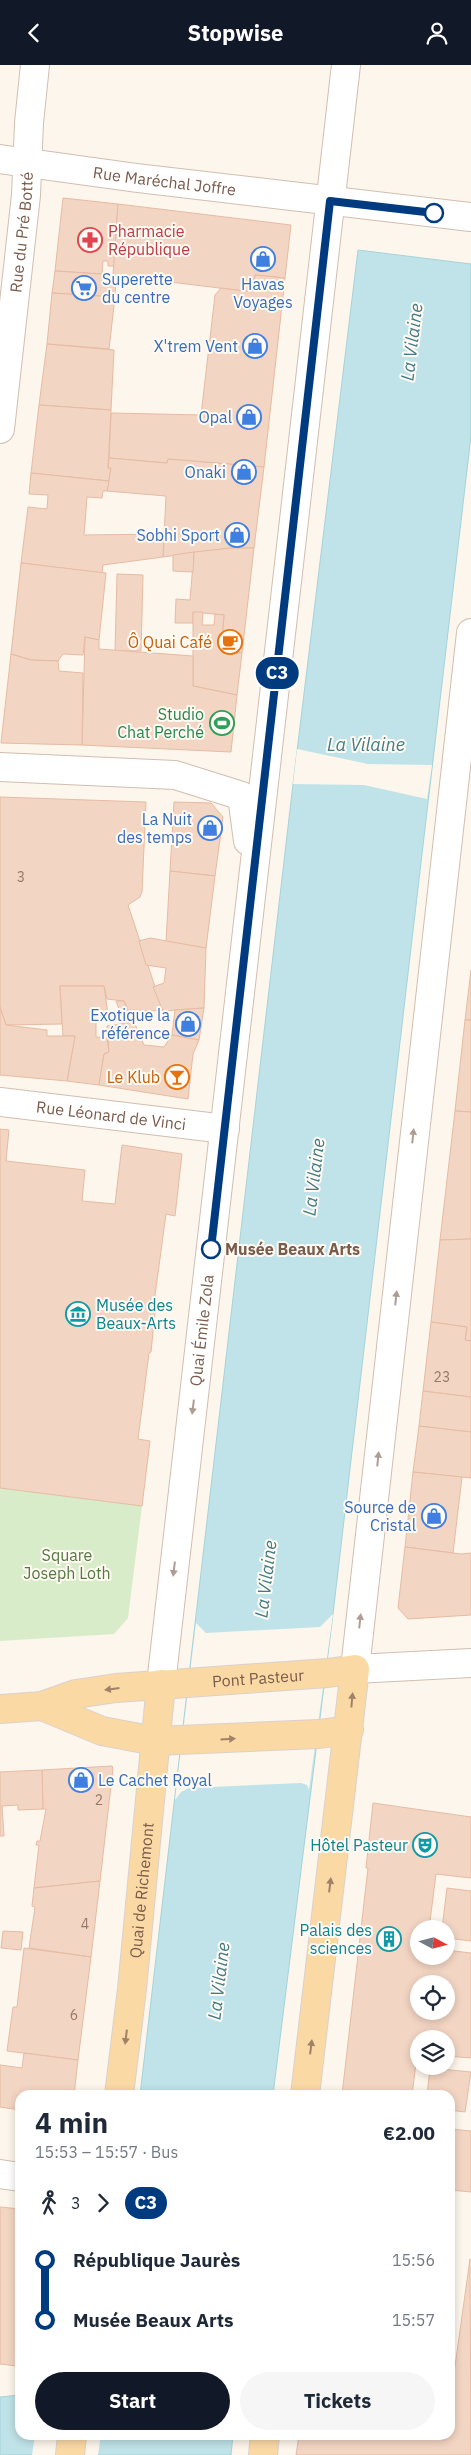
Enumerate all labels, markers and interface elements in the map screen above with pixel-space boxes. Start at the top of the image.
text: Stopwise [188,18,283,47]
icon: back [20,19,48,47]
icon: person [423,19,451,47]
street label: Rue Maréchal Joffre [92,162,237,200]
street label: Rue du Pré Botté [5,171,37,294]
unlabelled marker [424,203,444,223]
place label: Pharmacie République [108,221,190,259]
pharmacy icon: Pharmacie République [77,227,103,253]
shop icon: Havas Voyages [250,246,276,272]
place label: Superette du centre [102,269,173,307]
place label: Havas Voyages [233,274,293,312]
supermarket icon: Superette du centre [71,275,97,301]
water label: La Vilaine [395,302,428,382]
shop icon: X'trem Vent [242,333,268,359]
place label: X'trem Vent [154,336,238,356]
shop icon: Opal [236,404,262,430]
place label: Opal [198,407,232,427]
shop icon: Onaki [231,459,257,485]
place label: Onaki [185,462,226,482]
shop icon: Sobhi Sport [224,522,250,548]
place label: Sobhi Sport [137,525,220,545]
cafe icon: Ô Quai Café [217,629,243,655]
place label: Ô Quai Café [128,632,212,652]
line badge: C3 [254,657,300,689]
text: C3 [266,661,288,684]
place label: Studio Chat Perché [117,704,204,742]
sports icon: Studio Chat Perché [209,710,235,736]
water label: La Vilaine [327,733,405,756]
place label: La Nuit des temps [117,809,192,847]
shop icon: La Nuit des temps [197,815,223,841]
house number: 3 [17,868,25,886]
place label: Exotique la référence [90,1005,170,1043]
shop icon: Exotique la référence [175,1011,201,1037]
bar icon: Le Klub [164,1064,190,1090]
place label: Le Klub [107,1067,160,1087]
street label: Rue Léonard de Vinci [35,1096,187,1134]
one-way arrow [410,1128,418,1144]
water label: La Vilaine [297,1137,330,1217]
marker: Musée Beaux Arts [201,1239,221,1259]
place label: Musée Beaux Arts [225,1239,360,1259]
street label: Quai Émile Zola [185,1273,218,1387]
one-way arrow [392,1289,400,1305]
place label: Musée des Beaux-Arts [96,1295,176,1333]
museum icon: Musée des Beaux-Arts [65,1301,91,1327]
house number: 23 [434,1368,450,1386]
one-way arrow [189,1400,197,1416]
one-way arrow [374,1451,382,1467]
place label: Source de Cristal [344,1497,416,1535]
shop icon: Source de Cristal [421,1503,447,1529]
water label: La Vilaine [249,1539,282,1619]
park label: Square Joseph Loth [23,1545,111,1583]
one-way arrow [170,1561,178,1577]
one-way arrow [356,1612,364,1628]
street label: Pont Pasteur [211,1665,305,1691]
one-way arrow [104,1685,120,1693]
one-way arrow [348,1691,356,1707]
one-way arrow [220,1734,236,1742]
shop icon: Le Cachet Royal [68,1767,94,1793]
place label: Le Cachet Royal [98,1770,212,1790]
house number: 2 [95,1791,103,1809]
street label: Quai de Richemont [125,1821,158,1959]
theatre icon: Hôtel Pasteur [412,1832,438,1858]
place label: Hôtel Pasteur [310,1835,408,1855]
one-way arrow [326,1877,334,1893]
house number: 4 [81,1915,89,1933]
place label: Palais des sciences [300,1920,372,1958]
north arrow [410,1920,455,1965]
map controls [410,1920,455,2075]
building icon: Palais des sciences [376,1926,402,1952]
water label: La Vilaine [202,1941,235,2021]
button: locate [410,1975,455,2020]
house number: 6 [70,2006,78,2024]
one-way arrow [122,2029,130,2045]
button: layers [410,2030,455,2075]
one-way arrow [307,2038,315,2054]
text: 4 min [35,2104,108,2141]
text: €2.00 [383,2121,435,2145]
text: 15:53 – 15:57 · Bus [35,2142,178,2162]
icon: walk [35,2189,63,2217]
icon: forward [89,2189,117,2217]
text: C3 [135,2191,157,2214]
text: 3 [71,2193,81,2213]
text: République Jaurès [73,2248,240,2272]
text: 15:56 [392,2250,435,2270]
text: Musée Beaux Arts [73,2308,234,2332]
text: 15:57 [392,2310,435,2330]
button: Start [35,2372,230,2430]
button: Tickets [240,2372,435,2430]

